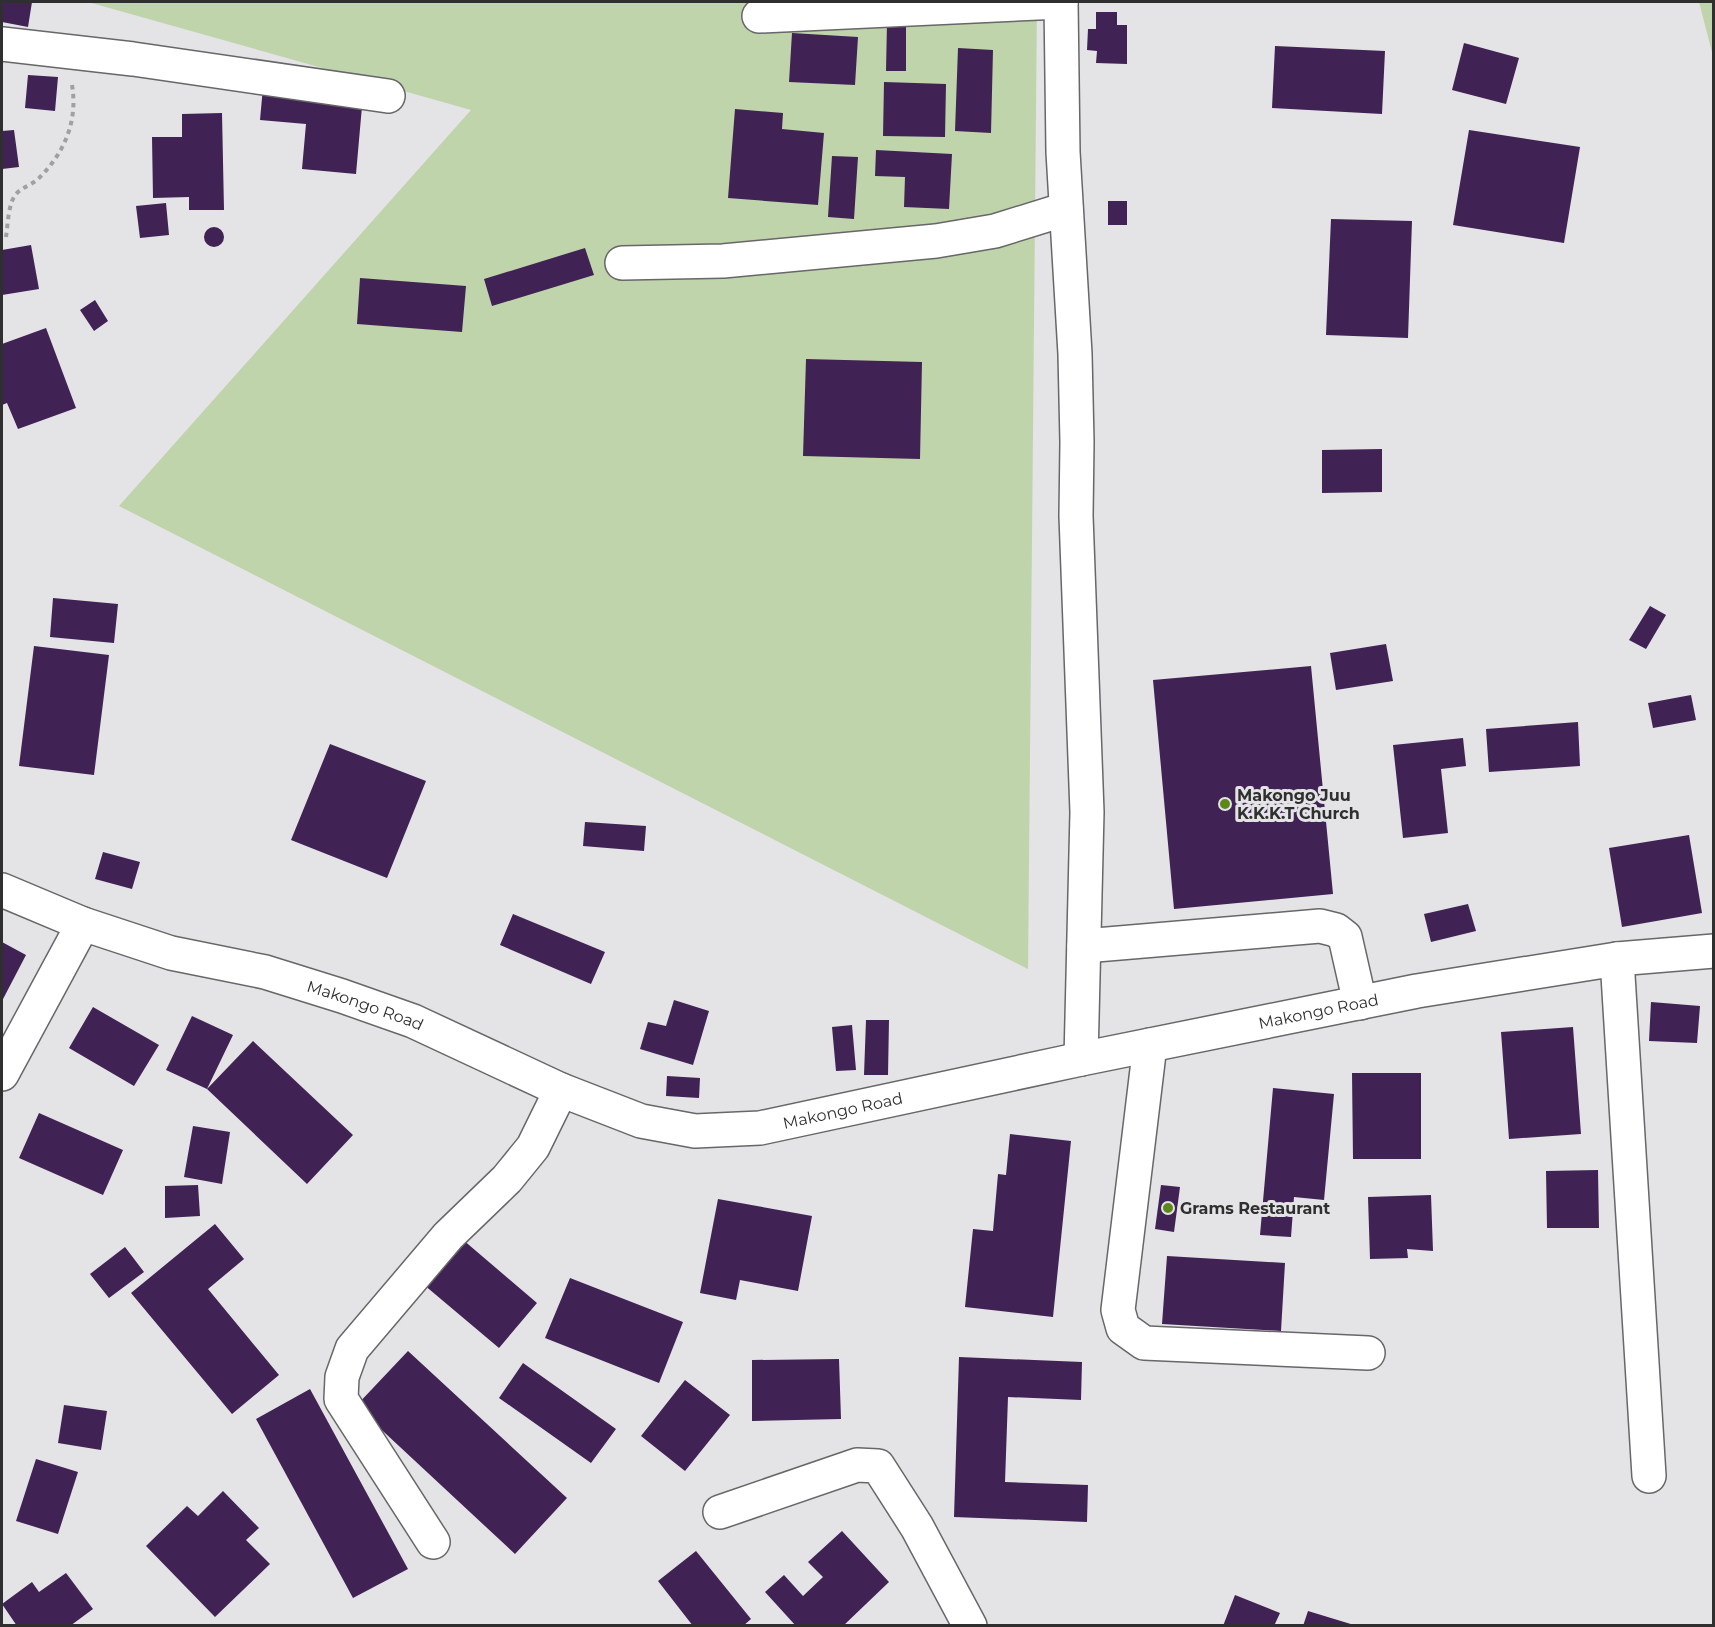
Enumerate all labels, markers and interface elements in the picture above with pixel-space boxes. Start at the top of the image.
place label: Makongo Juu K.K.K.T Church [1237,786,1360,823]
marker: Makongo Juu K.K.K.T Church [1218,797,1232,811]
street label: Makongo Road [305,977,426,1035]
street label: Makongo Road [1257,990,1380,1033]
street label: Makongo Road [781,1089,904,1133]
place label: Grams Restaurant [1180,1199,1330,1218]
marker: Grams Restaurant [1161,1201,1175,1215]

